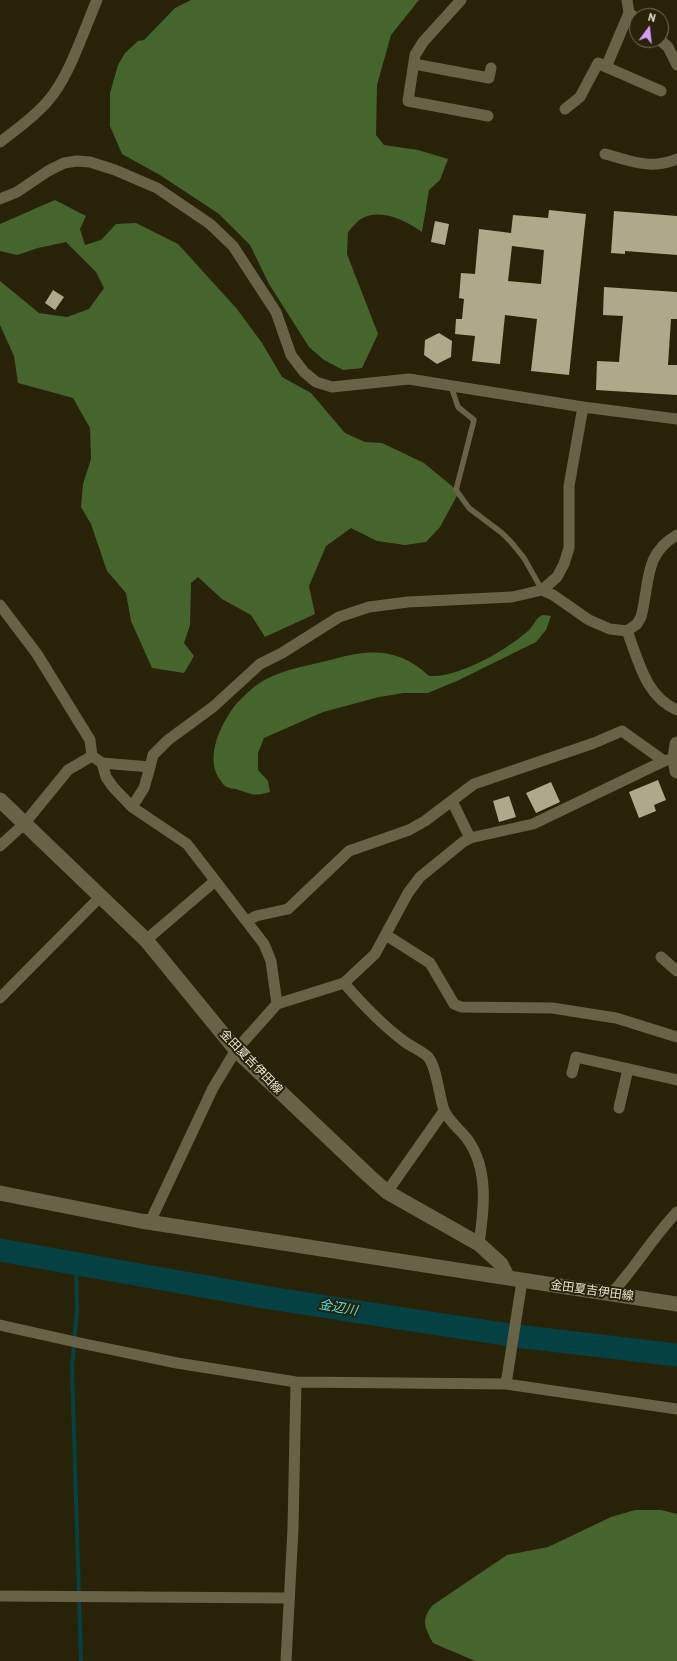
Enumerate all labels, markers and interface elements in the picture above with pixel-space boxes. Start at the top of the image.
north arrow [629,8,669,48]
text: N [647,10,657,25]
street label: 金田夏吉伊田線 [217,1027,285,1097]
street label: 金田夏吉伊田線 [549,1278,635,1304]
water label: 金辺川 [317,1297,359,1319]

